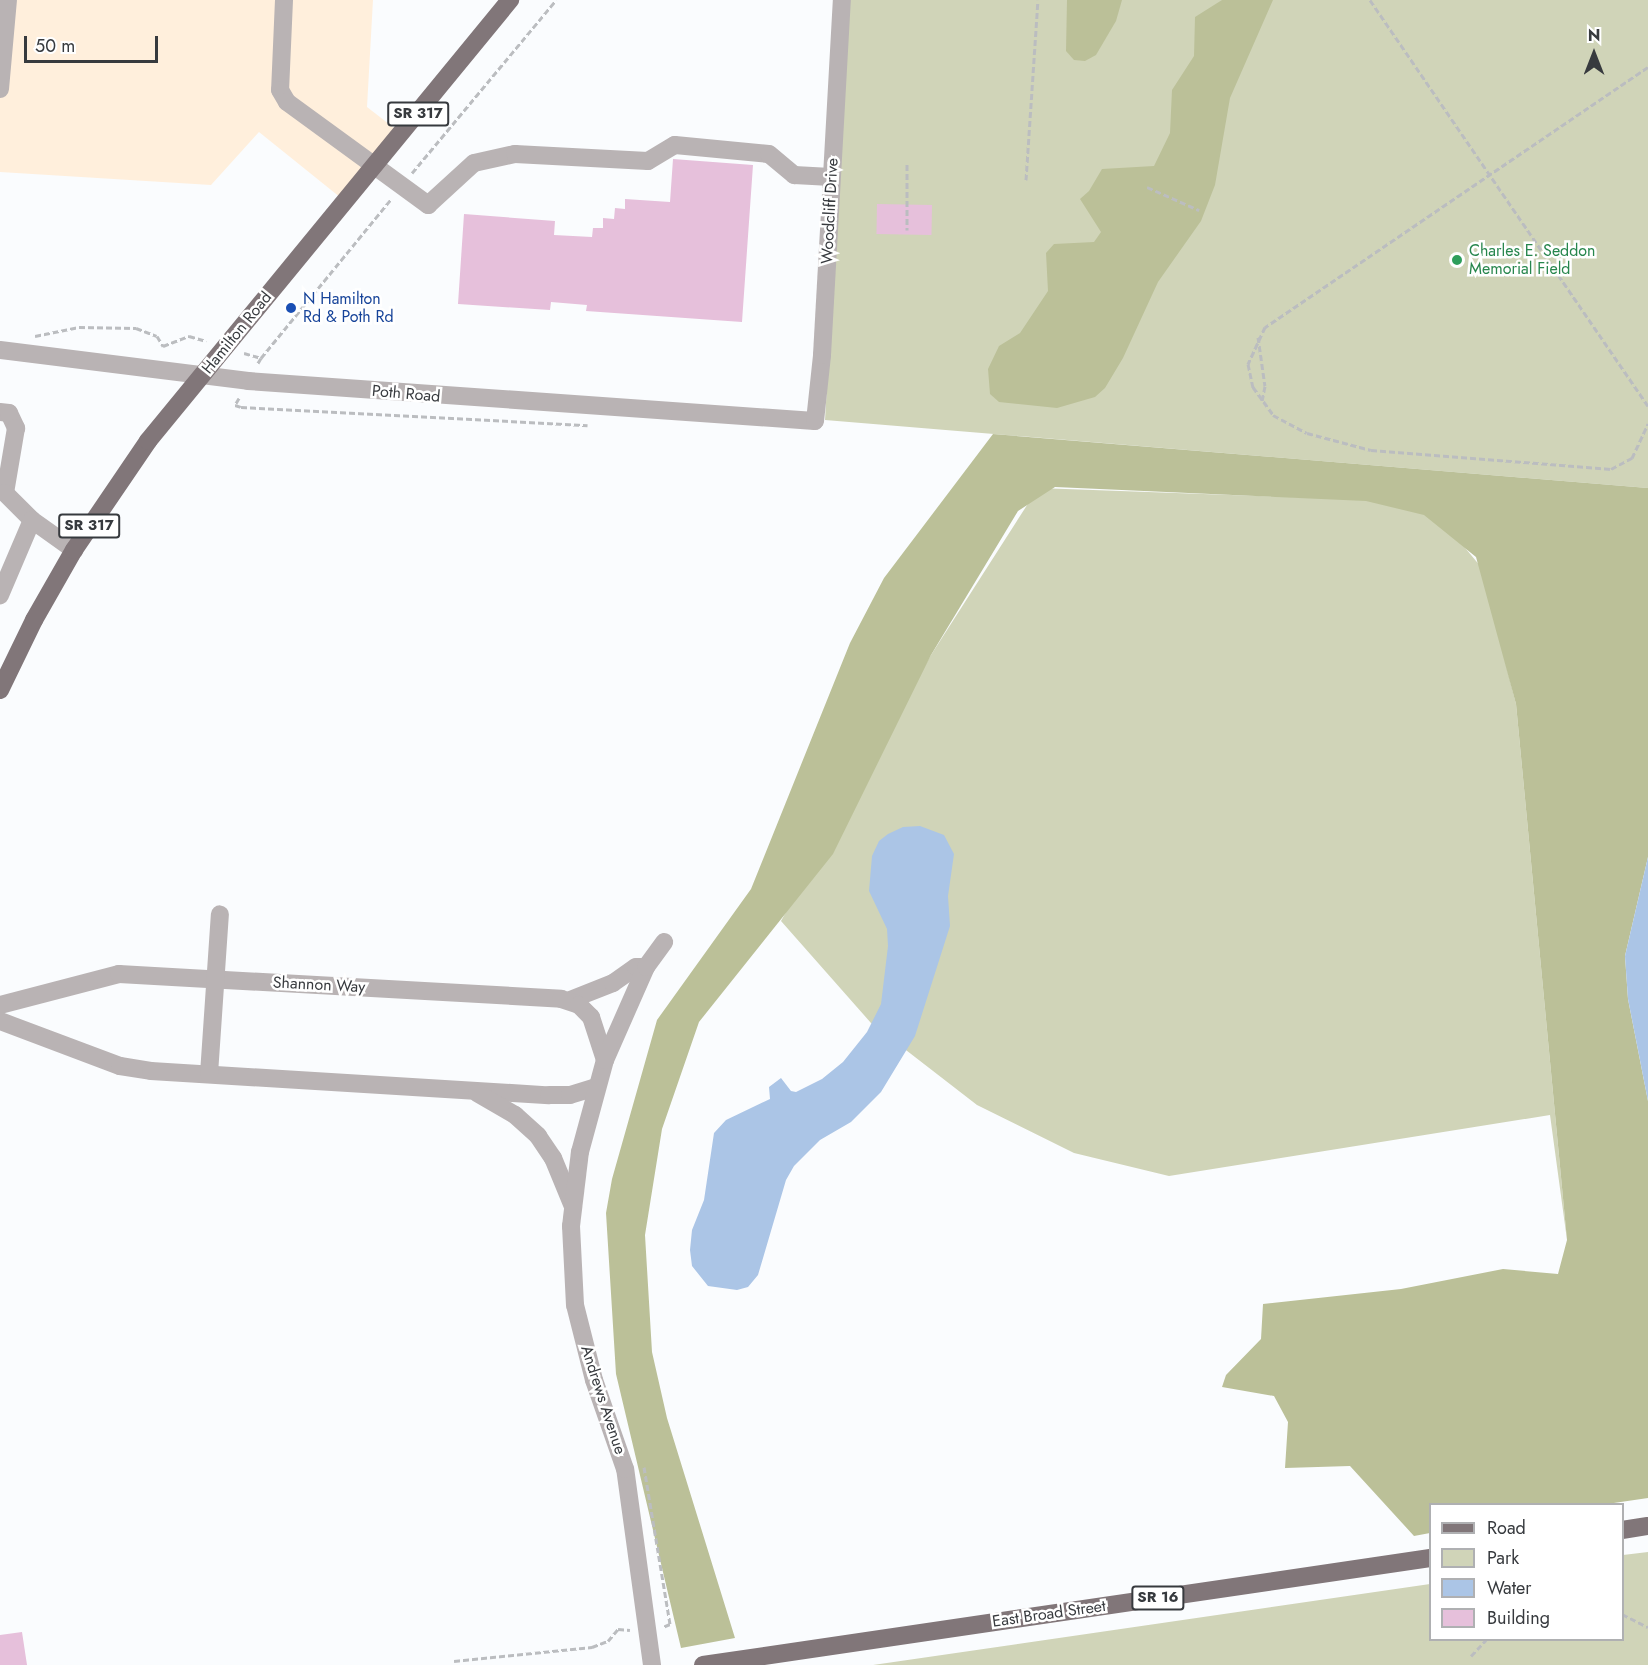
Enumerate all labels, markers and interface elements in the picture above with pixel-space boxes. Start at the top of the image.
scale bar [27,24,160,62]
north arrow [1564,24,1624,84]
text: N [1588,24,1600,47]
text: 50 m [35,33,75,59]
road number: SR 317 [386,102,450,126]
street label: Woodcliff Drive [818,157,842,265]
place label: Charles E. Seddon Memorial Field [1469,241,1595,279]
marker: Charles E. Seddon Memorial Field [1450,253,1464,267]
street label: Hamilton Road [198,288,276,378]
place label: N Hamilton Rd & Poth Rd [303,289,394,327]
marker: N Hamilton Rd & Poth Rd [284,301,298,315]
street label: Poth Road [371,381,441,407]
road number: SR 317 [58,514,121,538]
street label: Shannon Way [272,973,366,997]
street label: Andrews Avenue [576,1343,630,1457]
legend [1429,1503,1624,1641]
text: Road [1487,1515,1526,1541]
text: Park [1487,1545,1519,1571]
text: Water [1487,1575,1531,1601]
road number: SR 16 [1131,1586,1185,1610]
street label: East Broad Street [991,1597,1107,1631]
text: Building [1487,1605,1550,1631]

